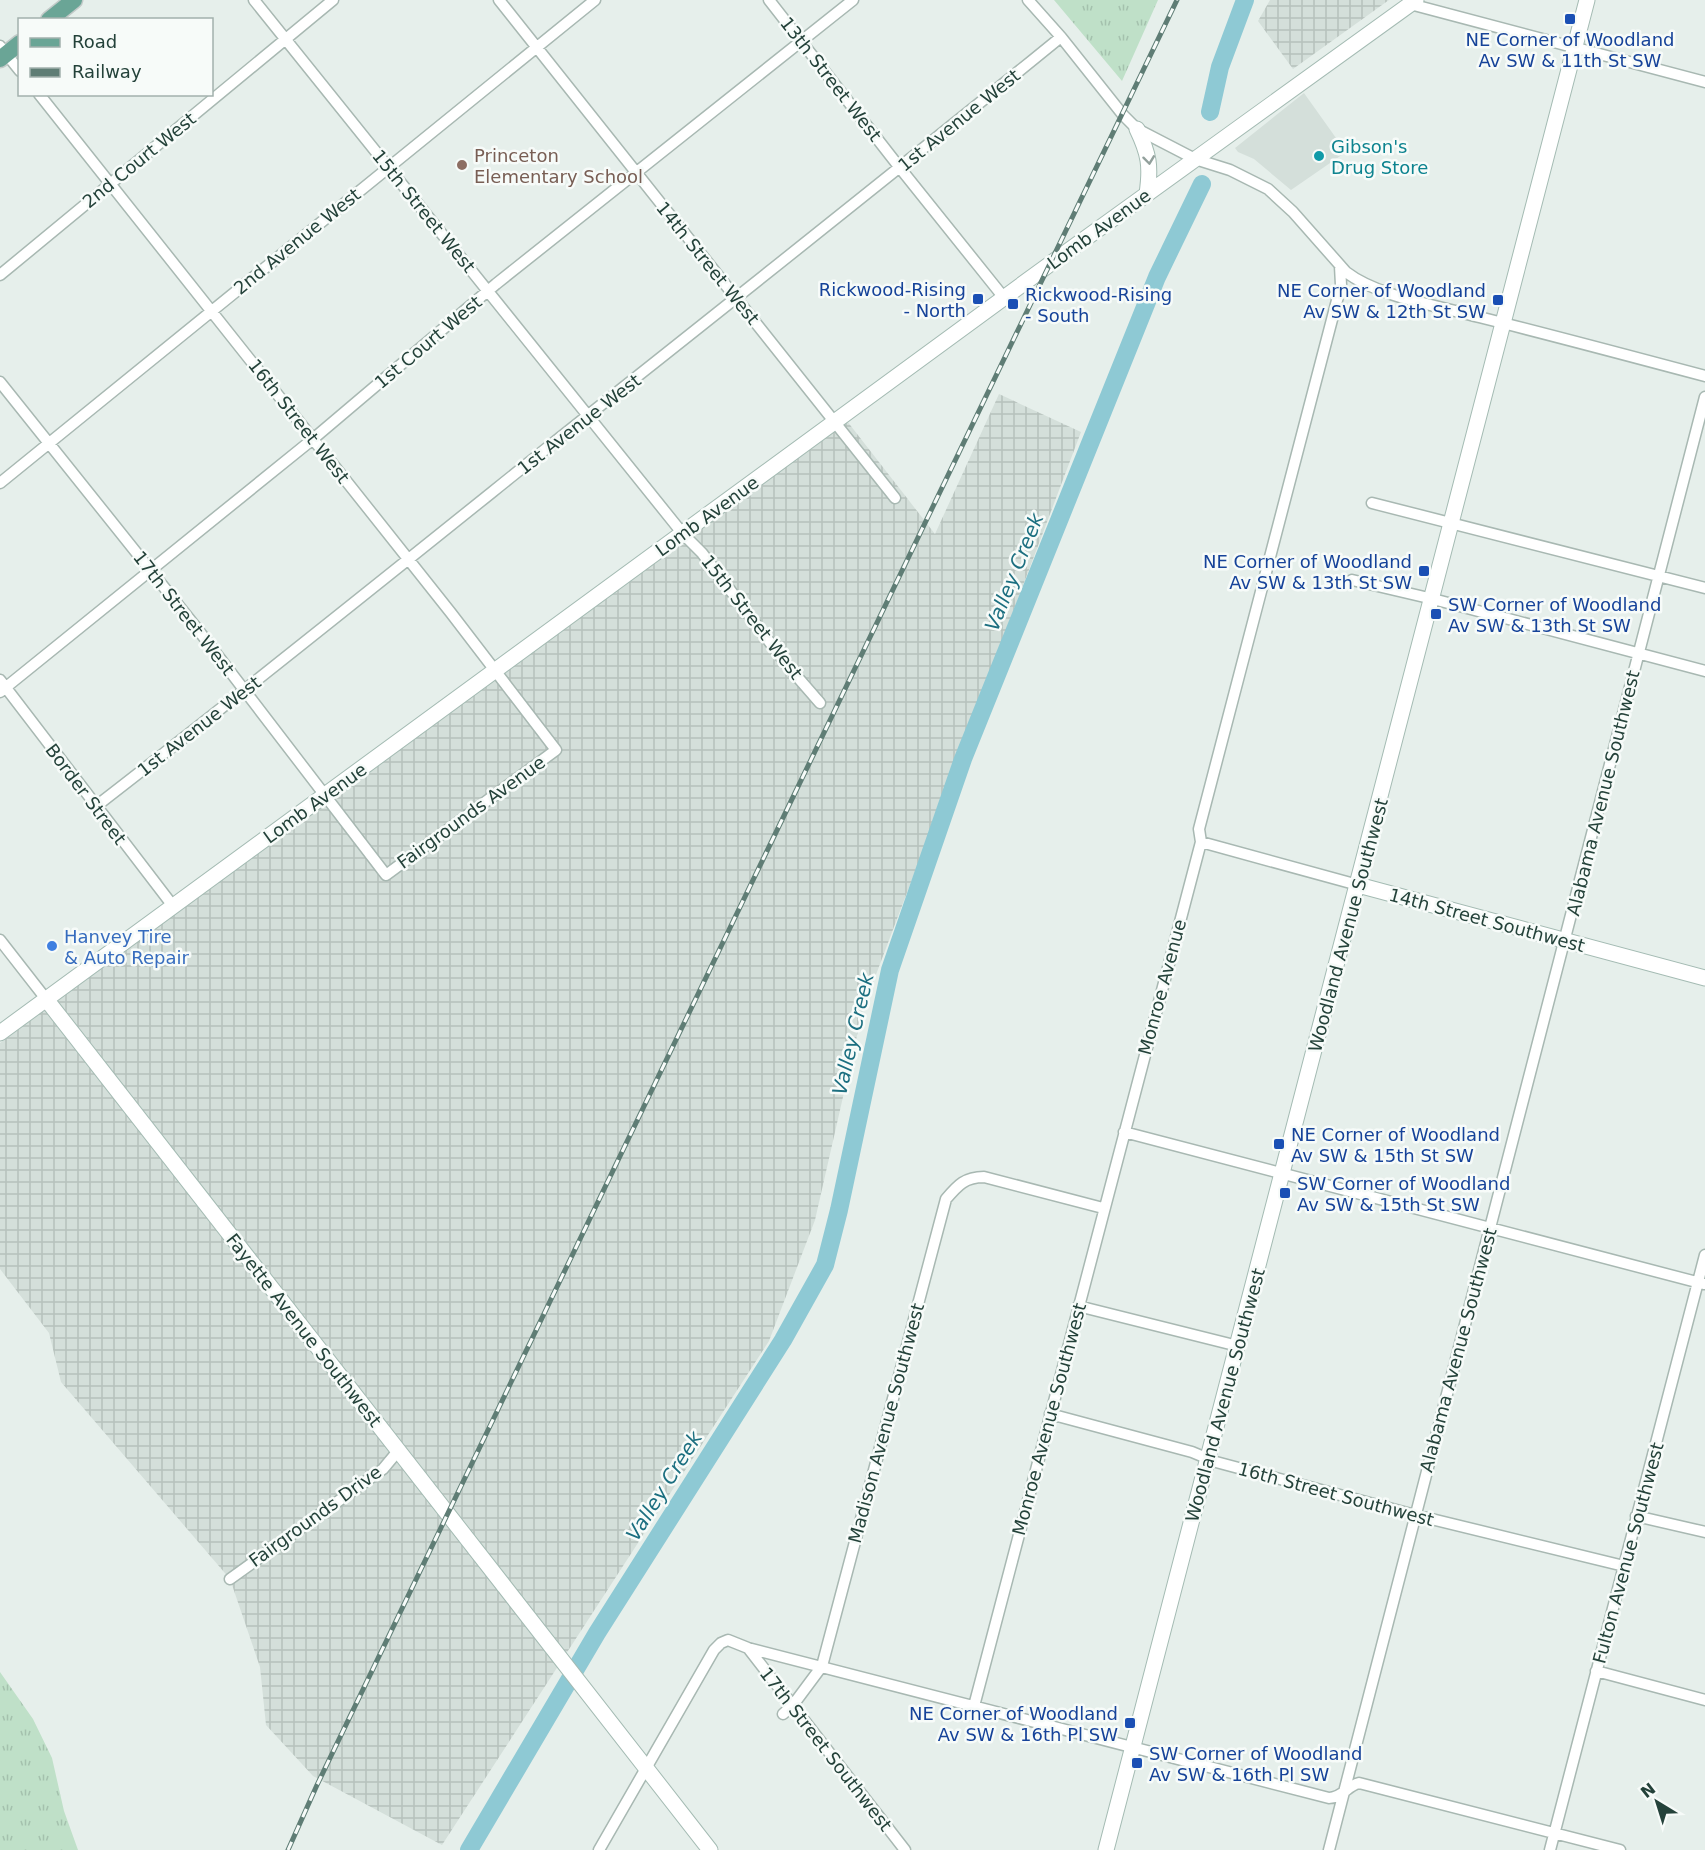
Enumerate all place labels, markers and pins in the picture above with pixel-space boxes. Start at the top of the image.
marker: NE Corner of Woodland Av SW & 11th St SW [1563,12,1577,26]
place label: NE Corner of Woodland Av SW & 11th St SW [1466,29,1674,71]
place label: Gibson's Drug Store [1331,136,1428,178]
place label: Princeton Elementary School [474,145,643,187]
marker: Gibson's Drug Store [1312,149,1326,163]
marker: Princeton Elementary School [455,158,469,172]
place label: Rickwood-Rising - North [819,279,966,321]
place label: NE Corner of Woodland Av SW & 12th St SW [1277,280,1486,322]
place label: Rickwood-Rising - South [1025,284,1172,326]
marker: Rickwood-Rising - North [971,292,985,306]
marker: NE Corner of Woodland Av SW & 12th St SW [1491,293,1505,307]
marker: Rickwood-Rising - South [1006,297,1020,311]
place label: NE Corner of Woodland Av SW & 13th St SW [1203,551,1412,593]
marker: NE Corner of Woodland Av SW & 13th St SW [1417,564,1431,578]
place label: SW Corner of Woodland Av SW & 13th St SW [1448,594,1661,636]
marker: SW Corner of Woodland Av SW & 13th St SW [1429,607,1443,621]
place label: Hanvey Tire & Auto Repair [64,926,190,968]
marker: Hanvey Tire & Auto Repair [45,939,59,953]
place label: NE Corner of Woodland Av SW & 15th St SW [1291,1124,1500,1166]
marker: NE Corner of Woodland Av SW & 15th St SW [1272,1137,1286,1151]
place label: SW Corner of Woodland Av SW & 15th St SW [1297,1173,1510,1215]
marker: SW Corner of Woodland Av SW & 15th St SW [1278,1186,1292,1200]
place label: NE Corner of Woodland Av SW & 16th Pl SW [909,1703,1118,1745]
marker: NE Corner of Woodland Av SW & 16th Pl SW [1123,1716,1137,1730]
place label: SW Corner of Woodland Av SW & 16th Pl SW [1149,1743,1362,1785]
marker: SW Corner of Woodland Av SW & 16th Pl SW [1130,1756,1144,1770]

